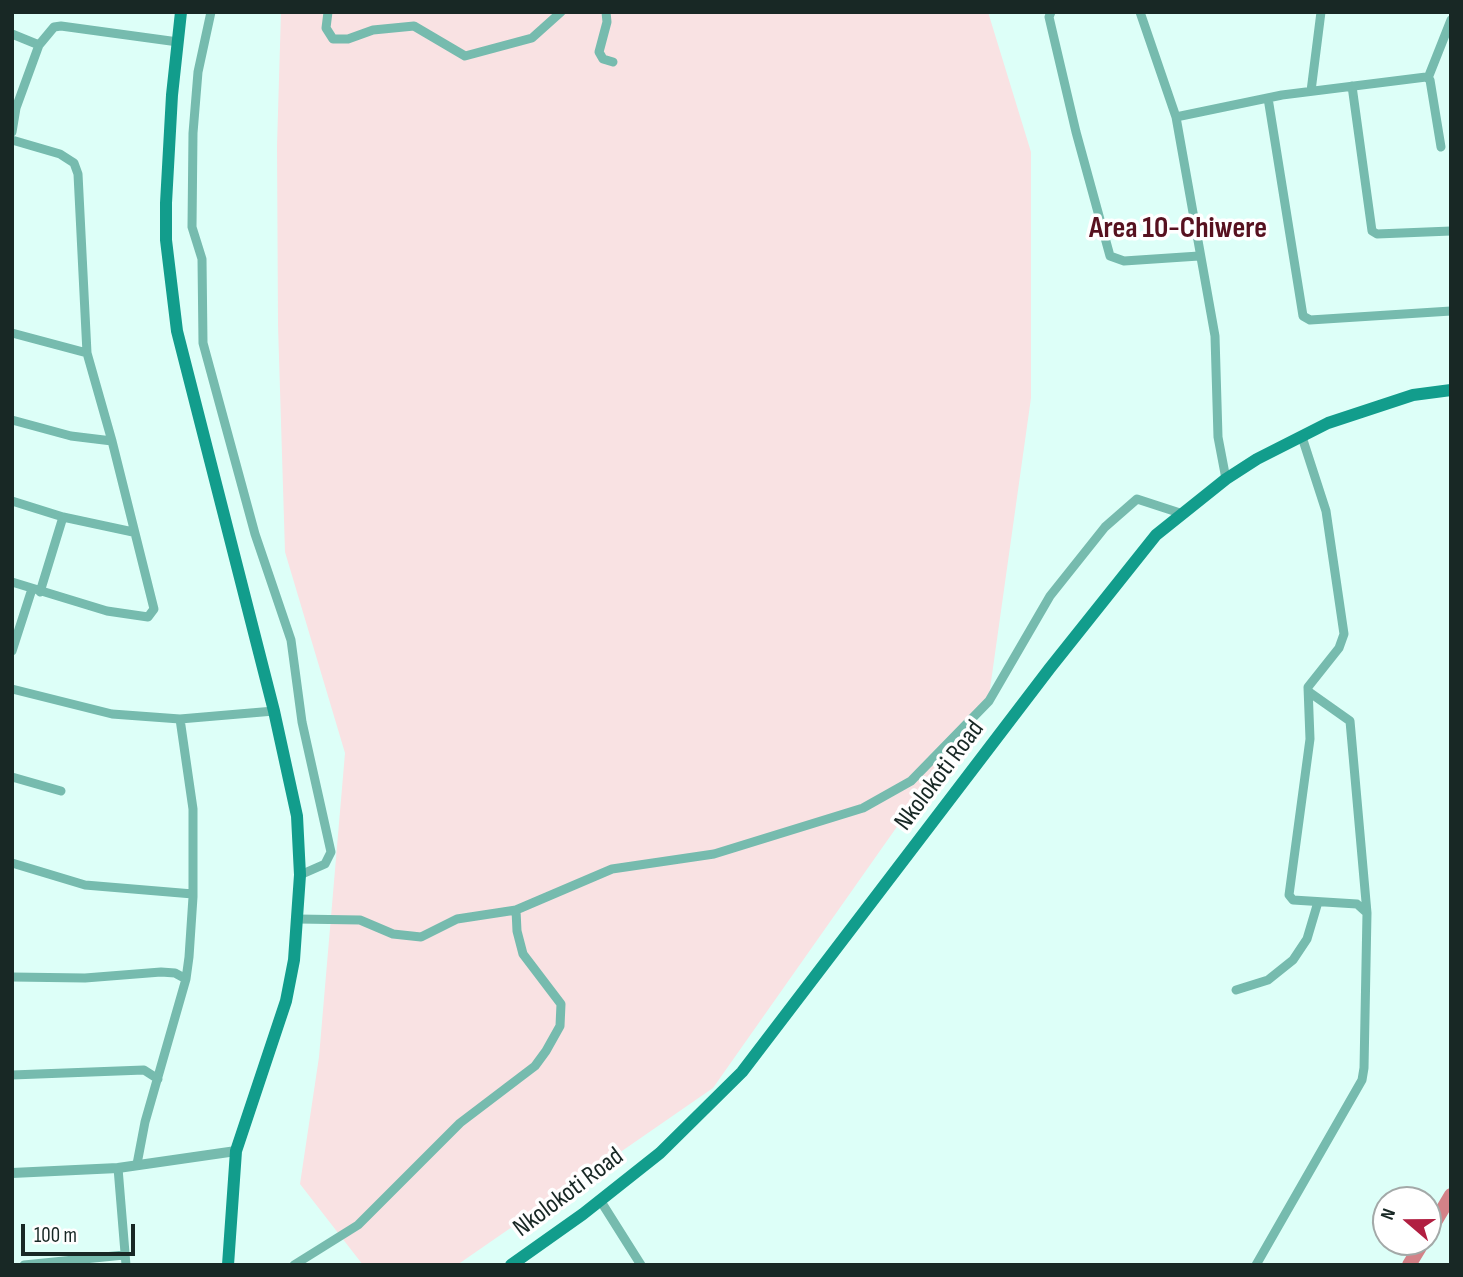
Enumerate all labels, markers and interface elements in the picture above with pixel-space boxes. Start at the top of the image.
district label: Area 10-Chiwere [1089,211,1267,247]
street label: Nkolokoti Road [889,715,991,837]
street label: Nkolokoti Road [508,1142,630,1244]
north arrow [1372,1186,1442,1256]
text: N [1376,1206,1401,1223]
scale bar [24,1210,138,1254]
text: 100 m [34,1223,77,1248]

